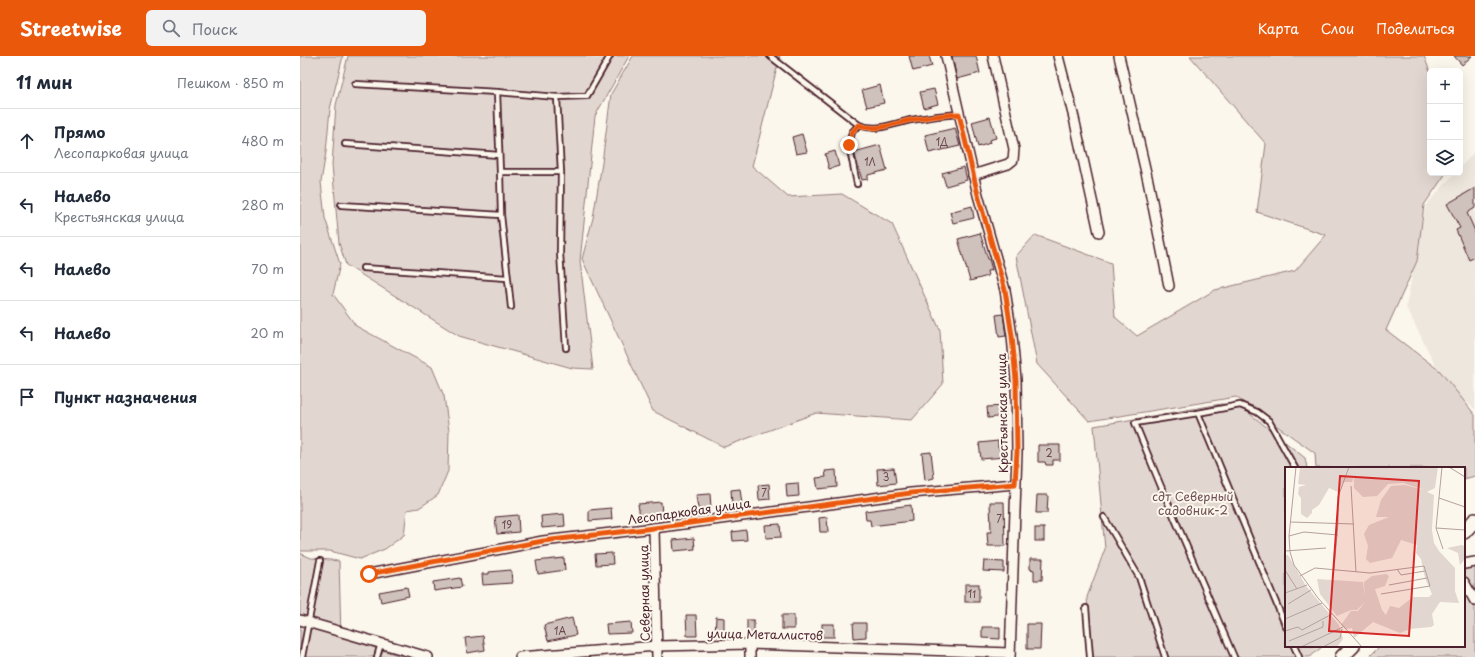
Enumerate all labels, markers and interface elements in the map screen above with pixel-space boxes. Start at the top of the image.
search box [146,10,426,46]
text: Streetwise [20,14,122,42]
icon: search [160,17,182,39]
text: Поиск [192,17,237,40]
text: Карта [1258,18,1299,39]
text: Слои [1321,18,1354,39]
text: Поделиться [1376,18,1455,39]
map controls [1427,68,1463,176]
button: + [1427,68,1463,104]
text: 11 мин [16,69,72,95]
text: Пешком · 850 m [177,73,284,92]
button: − [1427,104,1463,140]
text: Прямо [54,120,105,143]
icon: ahead [16,130,38,152]
text: 480 m [242,131,284,150]
house number: 1Д [936,134,948,149]
route end [840,136,858,154]
button: layers [1427,140,1463,176]
text: Лесопарковая улица [54,143,188,162]
house number: 1Л [864,154,876,169]
text: Налево [54,184,111,207]
icon: left [16,194,38,216]
text: 280 m [242,195,284,214]
text: Крестьянская улица [54,207,184,226]
text: Налево [54,257,111,280]
icon: left [16,258,38,280]
text: 70 m [251,259,284,278]
text: Налево [54,321,111,344]
icon: left [16,322,38,344]
text: 20 m [250,323,284,342]
street label: Крестьянская улица [992,352,1012,473]
text: Пункт назначения [54,385,197,408]
icon: arrive [16,386,38,408]
house number: 2 [1045,445,1053,460]
inset map [1285,467,1465,647]
house number: 3 [883,469,889,484]
house number: 7 [761,485,767,500]
park label: сдт Северный садовник-2 [1152,487,1234,519]
street label: Лесопарковая улица [626,493,752,529]
house number: 7 [996,511,1002,526]
house number: 19 [502,517,512,532]
street label: Северная улица [634,544,654,641]
route start [360,565,378,583]
house number: 11 [968,586,976,601]
house number: 1А [554,623,566,638]
street label: улица Металлистов [707,624,823,644]

